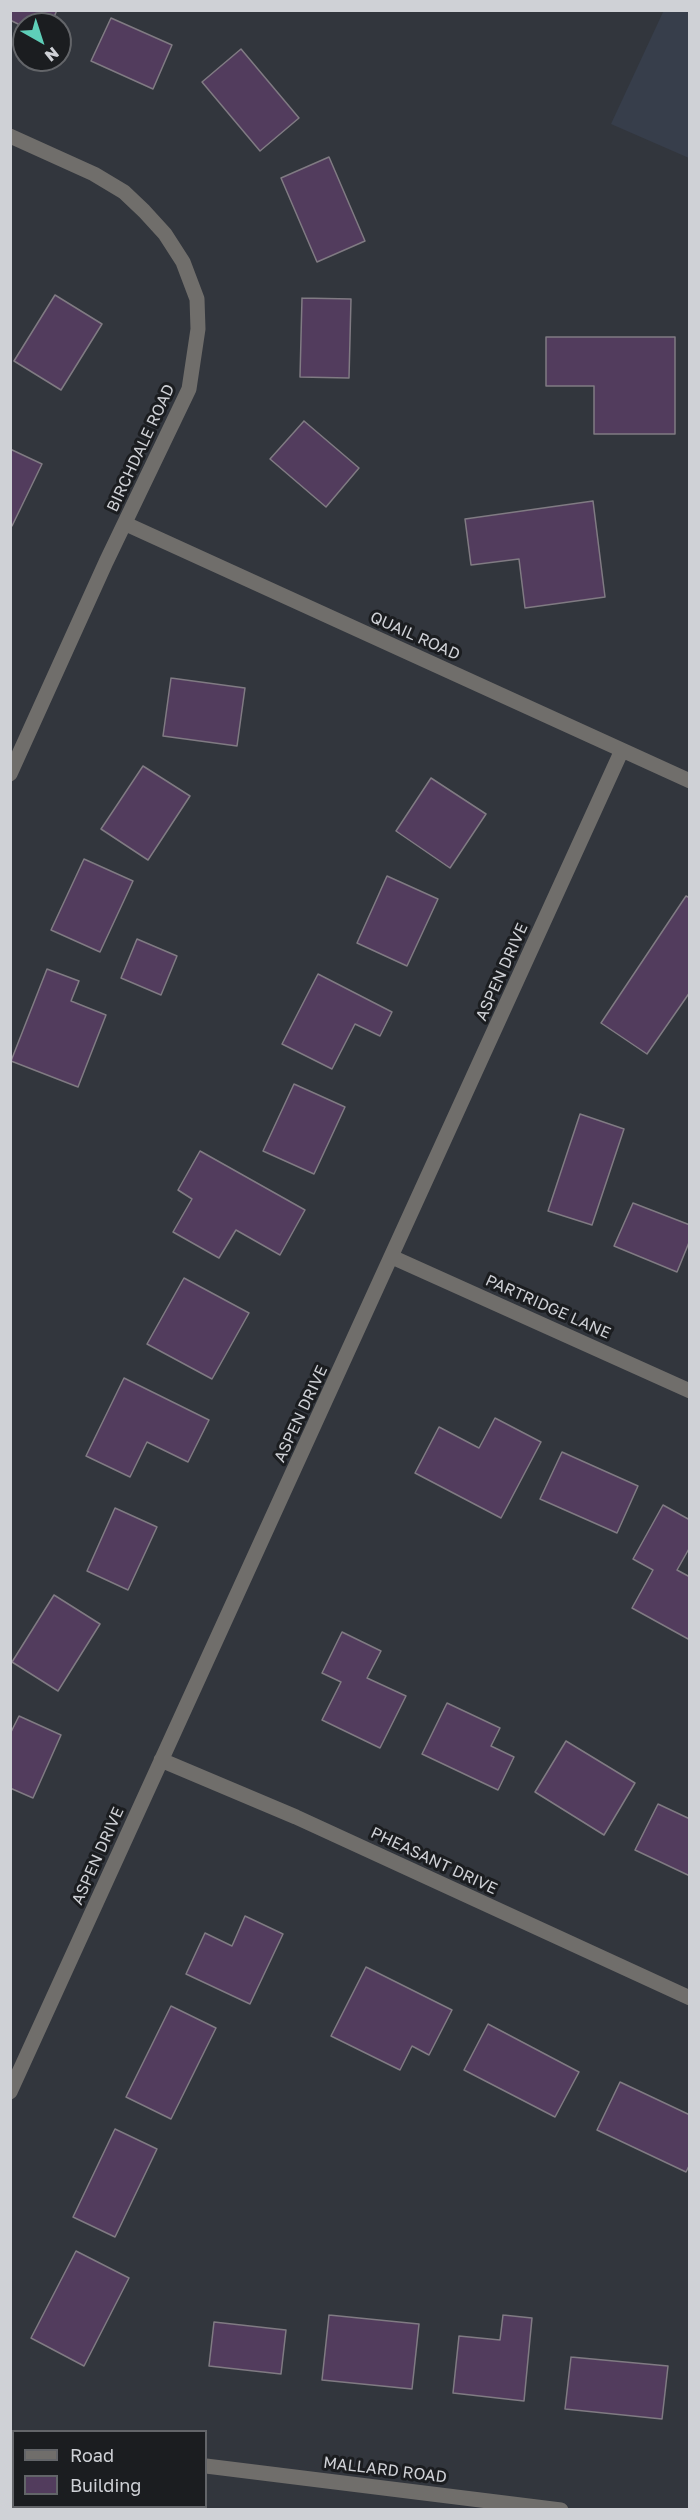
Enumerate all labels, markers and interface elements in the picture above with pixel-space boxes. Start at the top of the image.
north arrow [12,12,72,72]
text: N [41,43,63,66]
street label: BIRCHDALE ROAD [103,381,179,515]
street label: QUAIL ROAD [367,608,463,664]
street label: ASPEN DRIVE [472,920,532,1024]
street label: PARTRIDGE LANE [482,1271,614,1343]
street label: ASPEN DRIVE [270,1362,332,1466]
street label: ASPEN DRIVE [68,1804,128,1908]
street label: PHEASANT DRIVE [368,1823,500,1899]
legend [12,2430,207,2508]
text: Road [70,2444,114,2466]
street label: MALLARD ROAD [322,2453,448,2487]
text: Building [70,2474,141,2496]

